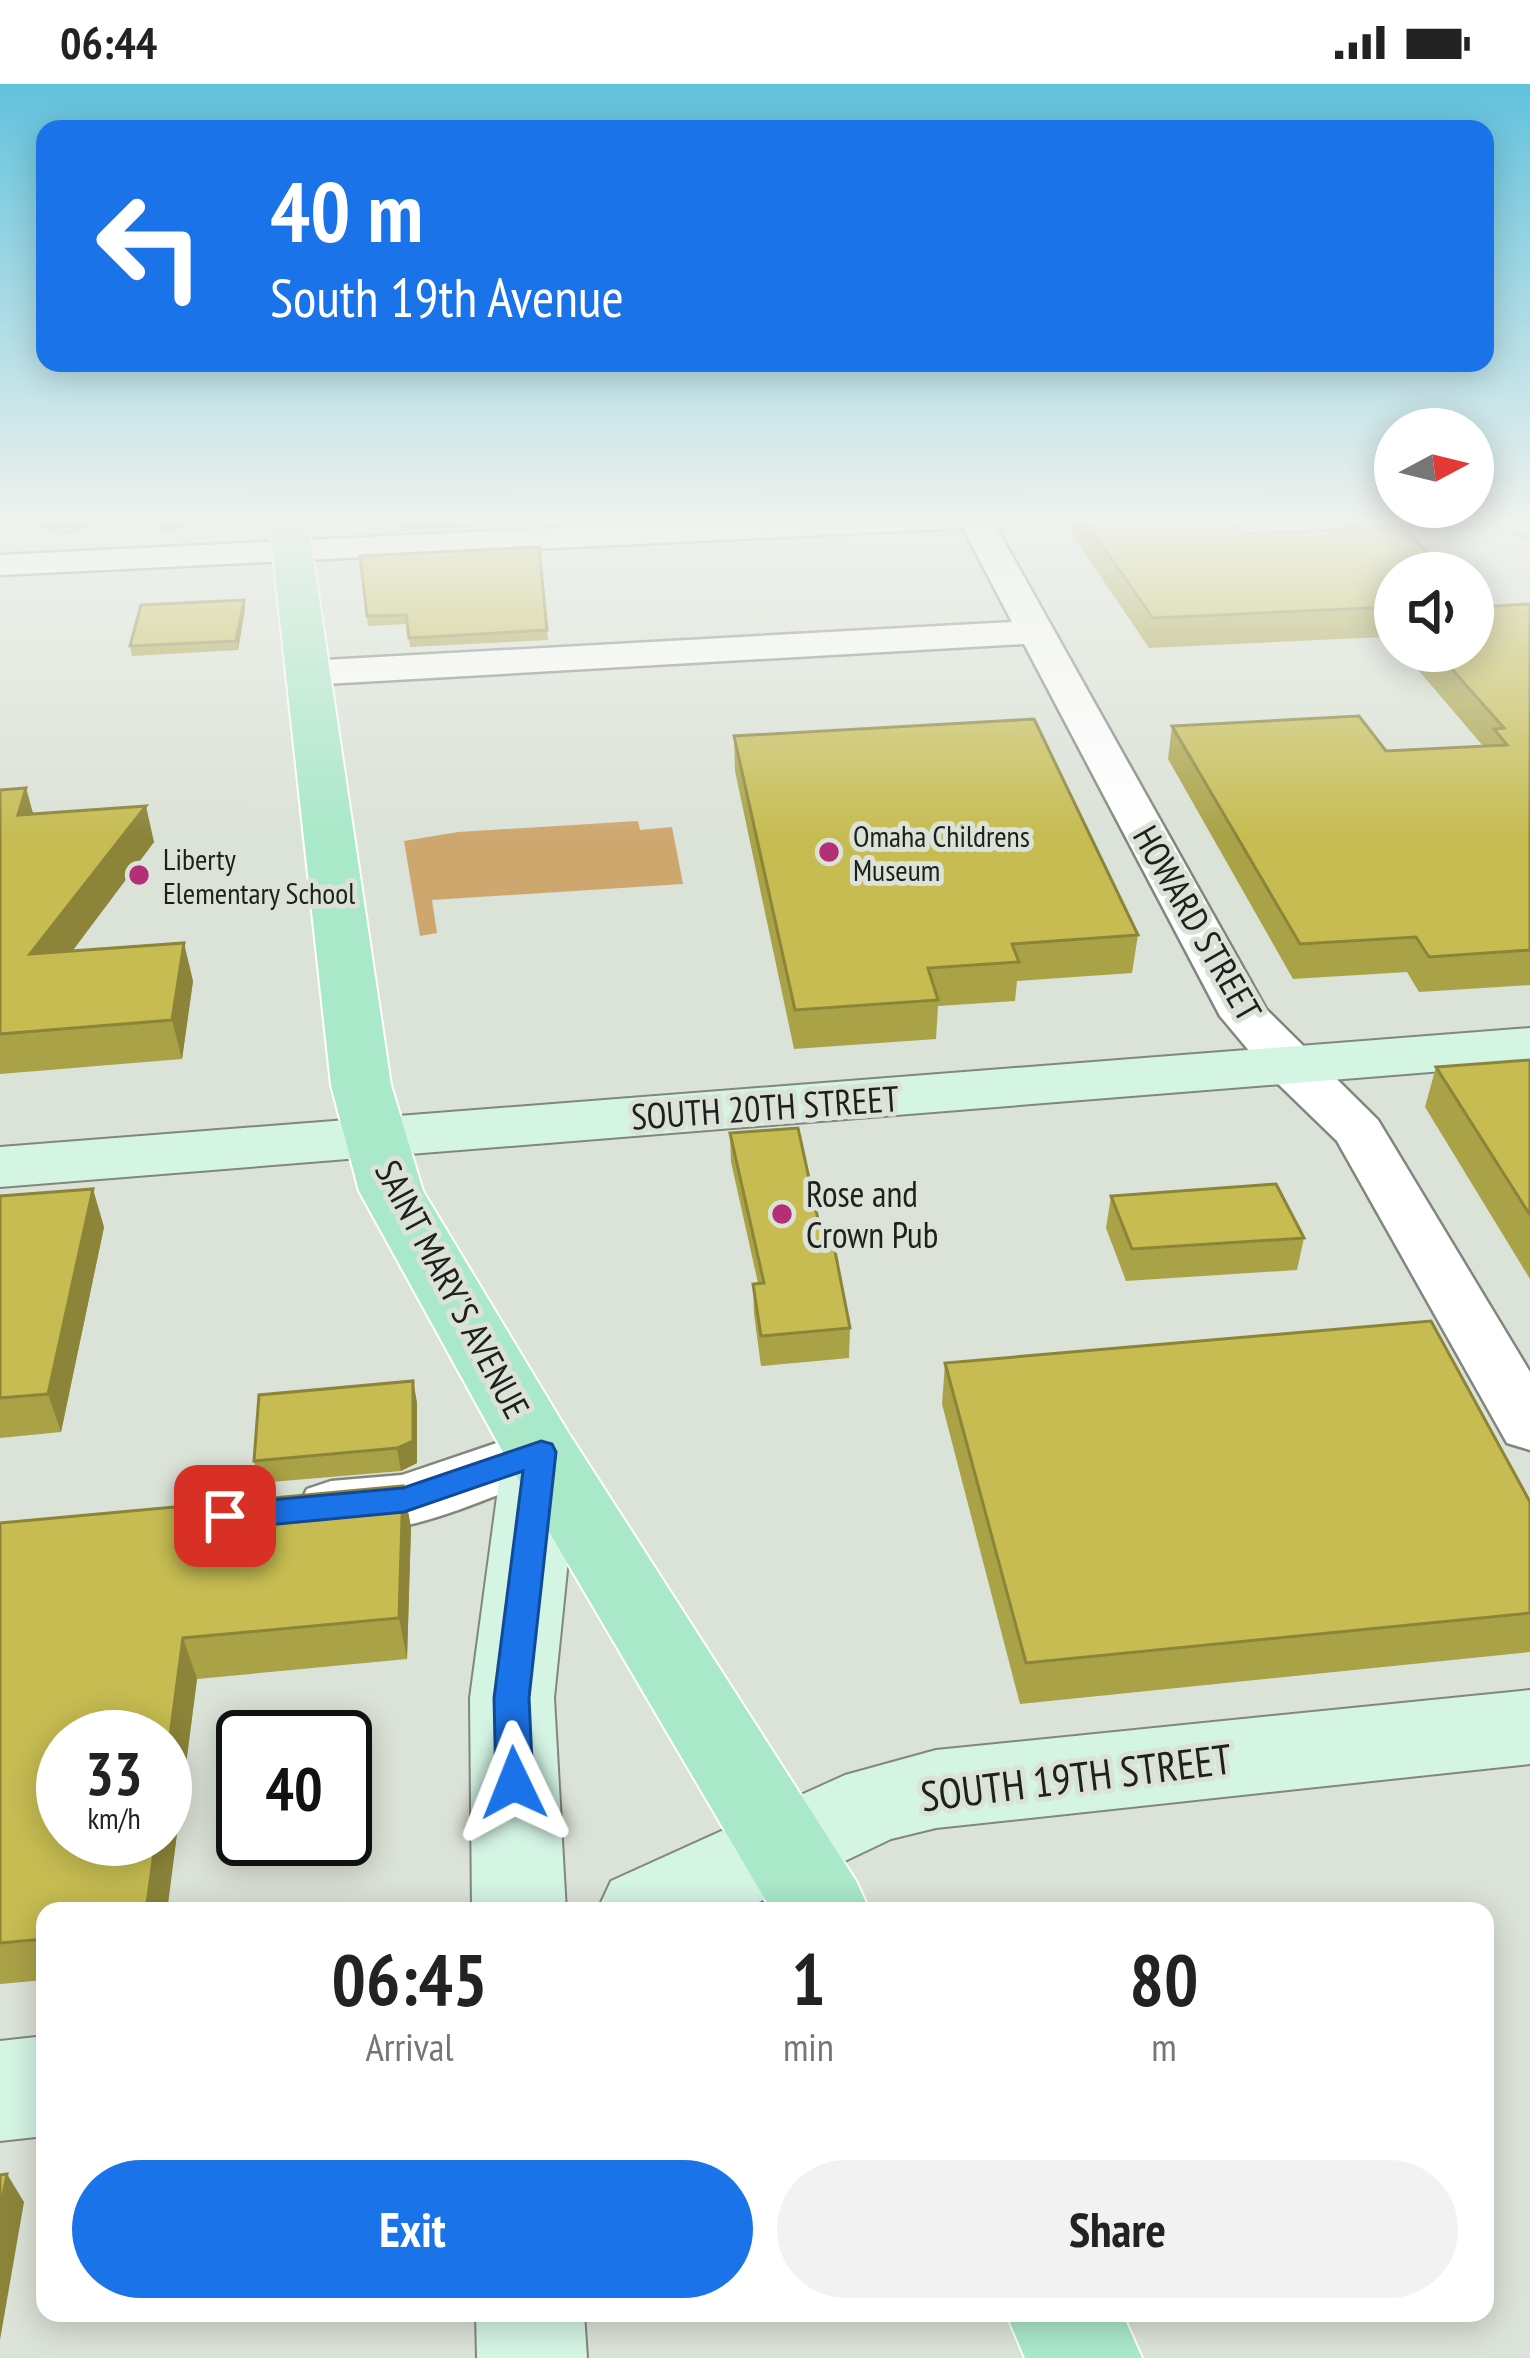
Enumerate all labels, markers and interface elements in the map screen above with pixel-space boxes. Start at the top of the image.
text: 06:44 [60,13,157,71]
text: 40 m [270,156,423,265]
icon: left [72,168,228,324]
text: South 19th Avenue [270,262,624,332]
north arrow [1374,408,1494,528]
map controls [1374,408,1494,672]
button: sound [1374,552,1494,672]
place label: Omaha Childrens Museum [853,816,1030,889]
street label: HOWARD STREET [1123,817,1273,1029]
place label: Liberty Elementary School [163,839,355,912]
marker: Omaha Childrens Museum [816,839,842,865]
marker: Liberty Elementary School [126,862,152,888]
street label: SOUTH 20TH STREET [630,1074,900,1140]
street label: SAINT MARY'S AVENUE [365,1152,541,1426]
place label: Rose and Crown Pub [806,1170,938,1258]
marker: Rose and Crown Pub [769,1201,795,1227]
pin [174,1465,276,1567]
icon: arrive [192,1483,258,1549]
speed limit sign: 40 [216,1710,372,1866]
position arrow [451,1720,577,1846]
street label: SOUTH 19TH STREET [917,1731,1235,1823]
text: 33 [85,1734,143,1812]
text: km/h [87,1798,141,1837]
text: 06:45 [332,1932,487,2025]
text: 1 [791,1932,826,2025]
text: 80 [1130,1932,1198,2025]
text: Arrival [365,2021,454,2072]
text: min [783,2021,834,2072]
text: m [1151,2021,1177,2072]
button: Exit [72,2160,753,2298]
button: Share [777,2160,1458,2298]

